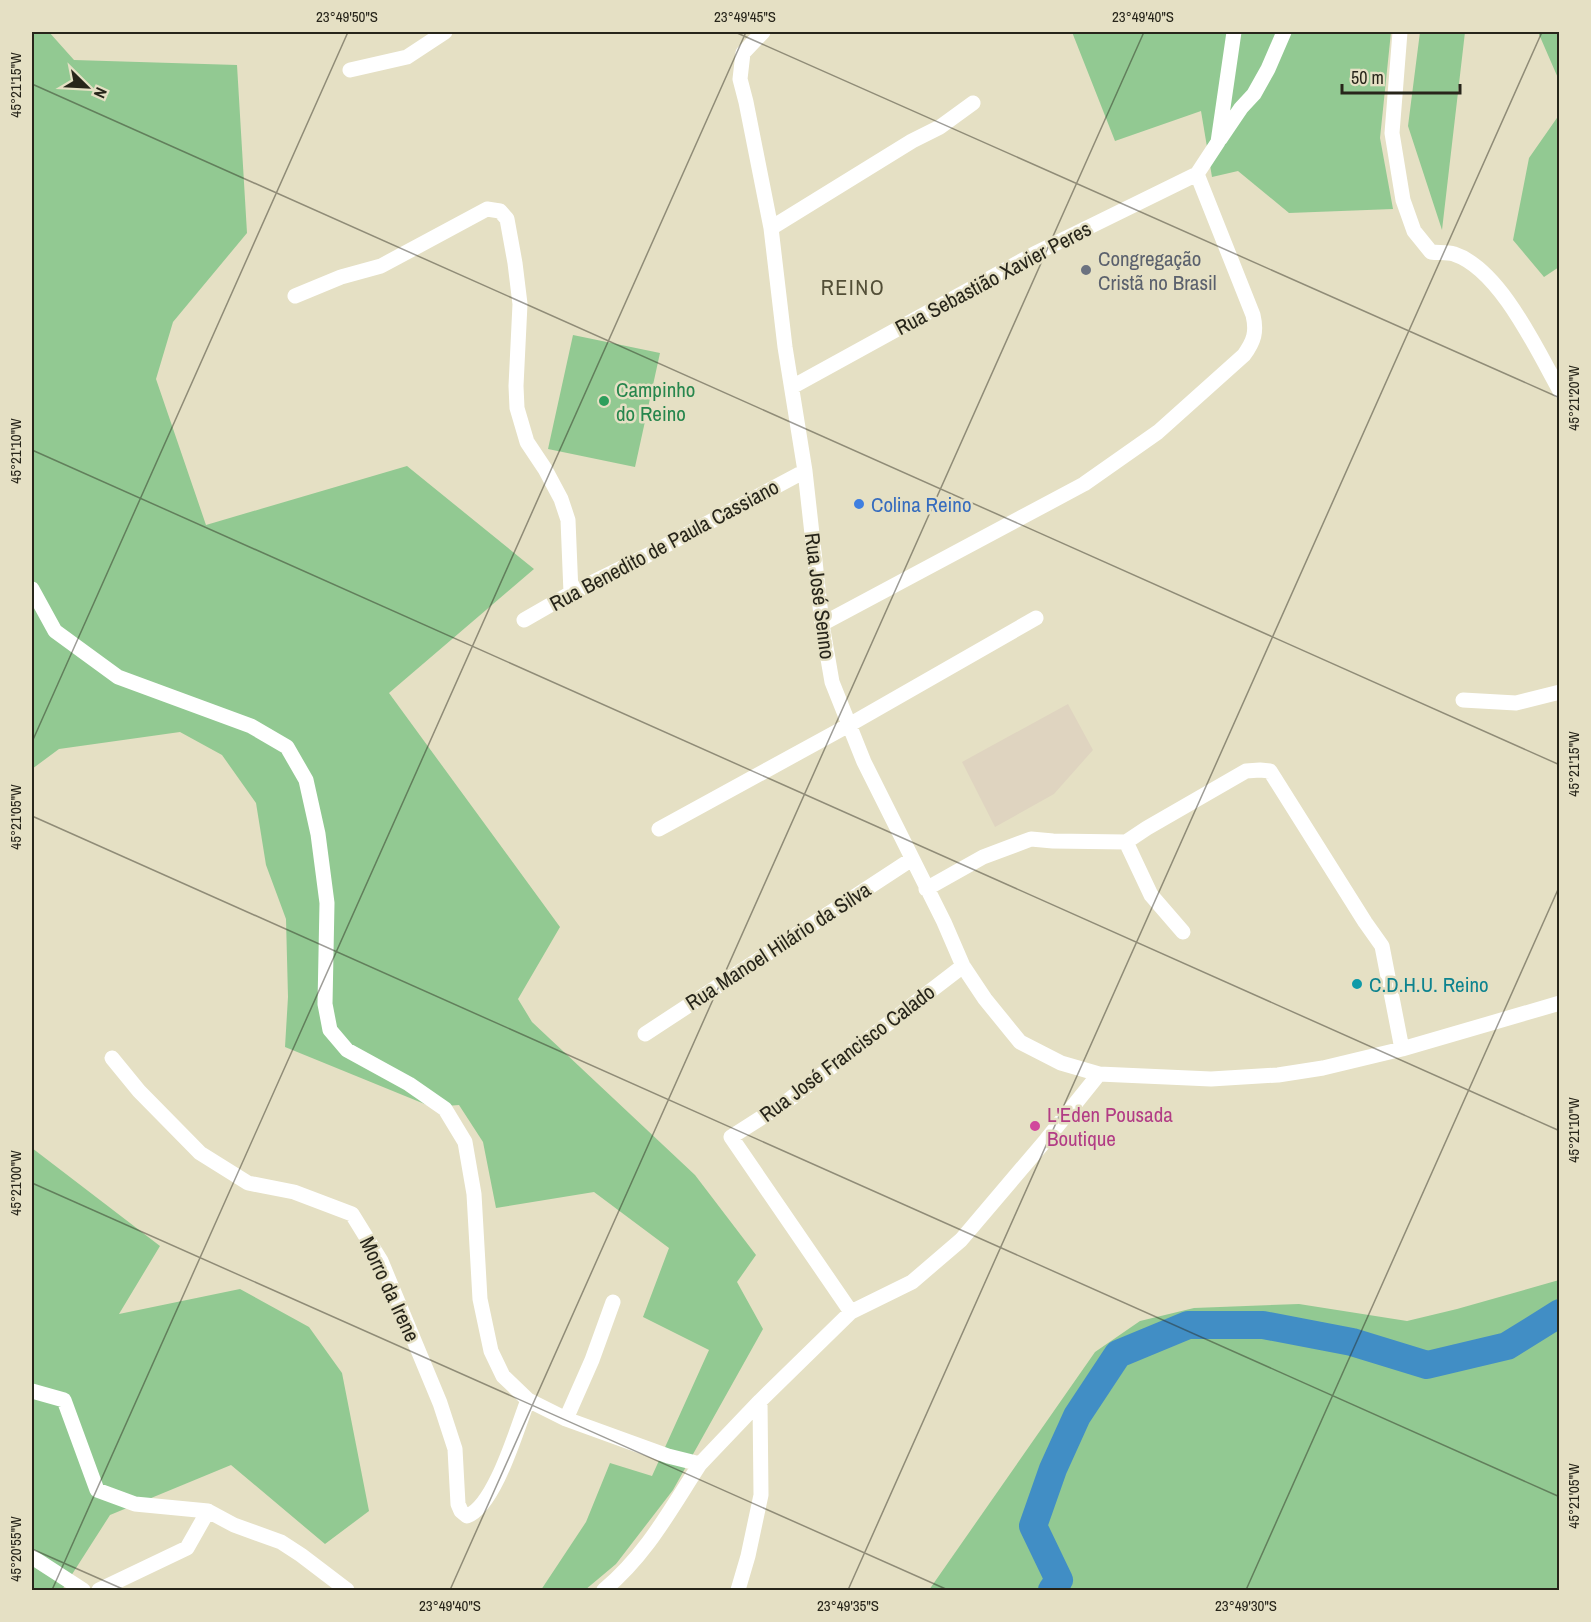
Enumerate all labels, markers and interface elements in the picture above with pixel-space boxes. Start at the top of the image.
text: 23°49'50"S [316,6,378,27]
text: 23°49'45"S [714,6,776,27]
text: 23°49'40"S [1112,6,1174,27]
text: 45°21'15"W [5,52,26,118]
north arrow [57,57,117,117]
scale bar [1342,57,1460,95]
text: 50 m [1351,65,1384,90]
text: N [89,84,113,102]
street label: Rua Sebastião Xavier Peres [890,214,1096,342]
place label: Congregação Cristã no Brasil [1098,244,1217,297]
marker: Congregação Cristã no Brasil [1079,263,1093,277]
district label: REINO [821,272,885,302]
text: 45°21'20"W [1563,365,1584,431]
place label: Campinho do Reino [616,375,695,428]
marker: Campinho do Reino [597,394,611,408]
text: 45°21'10"W [5,418,26,484]
street label: Rua Benedito de Paula Cassiano [544,472,784,618]
place label: Colina Reino [871,490,972,519]
marker: Colina Reino [852,497,866,511]
street label: Rua José Senno [798,531,842,661]
text: 45°21'15"W [1563,731,1584,797]
text: 45°21'05"W [5,784,26,850]
street label: Rua Manoel Hilário da Silva [680,875,877,1017]
place label: C.D.H.U. Reino [1369,970,1489,999]
street label: Rua José Francisco Calado [753,977,941,1129]
marker: C.D.H.U. Reino [1350,977,1364,991]
text: 45°21'10"W [1563,1097,1584,1163]
place label: L'Eden Pousada Boutique [1047,1100,1173,1153]
marker: L'Eden Pousada Boutique [1028,1119,1042,1133]
text: 45°21'00"W [5,1150,26,1216]
street label: Morro da Irene [353,1232,427,1346]
text: 45°21'05"W [1563,1463,1584,1529]
text: 45°20'55"W [5,1516,26,1582]
text: 23°49'40"S [419,1595,481,1616]
text: 23°49'35"S [817,1595,879,1616]
text: 23°49'30"S [1215,1595,1277,1616]

